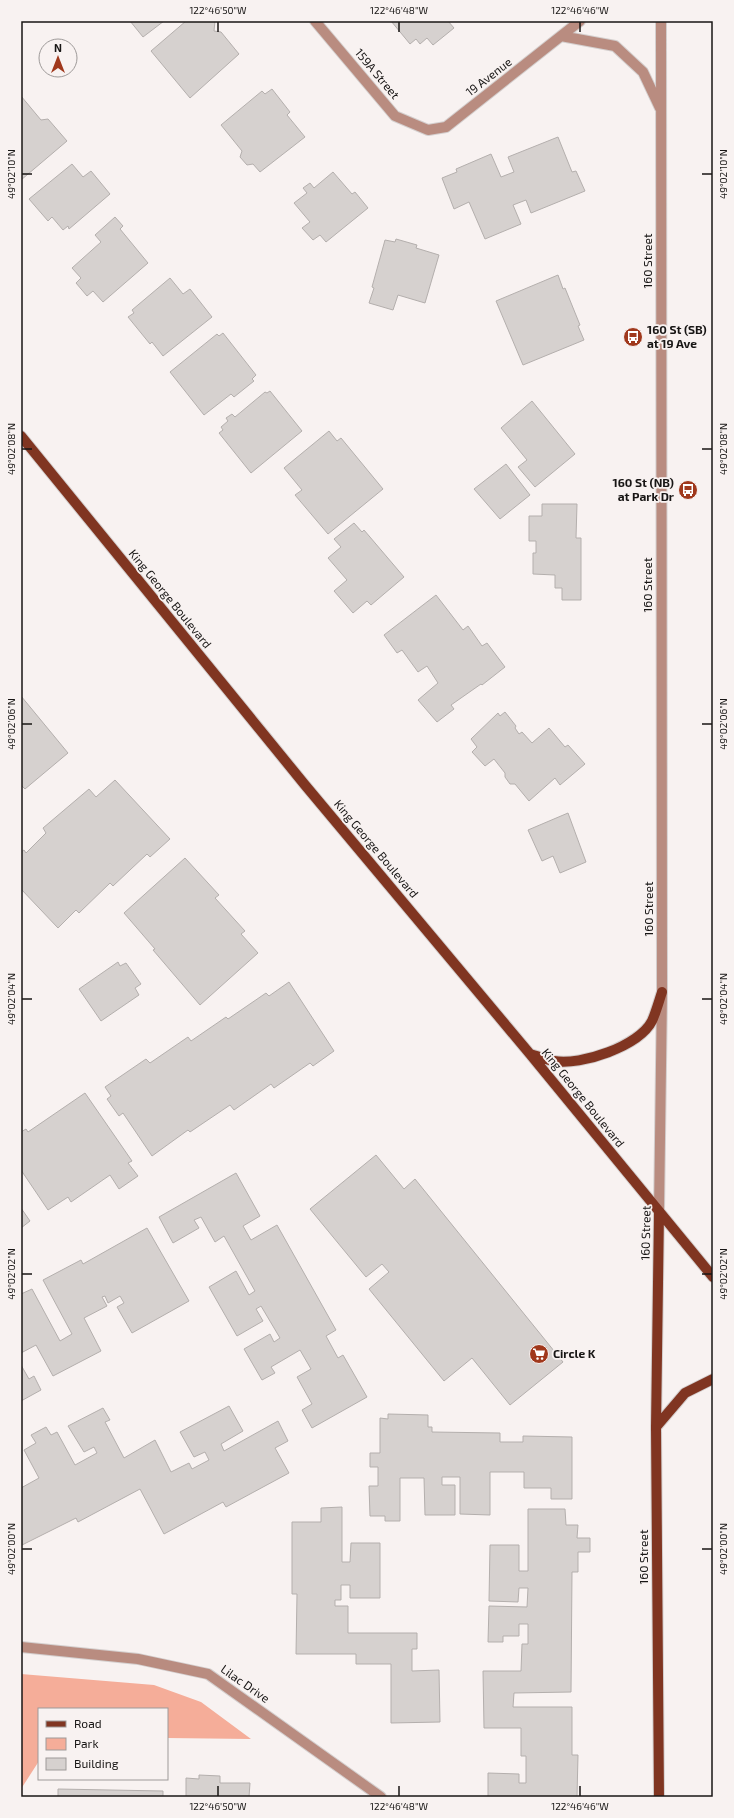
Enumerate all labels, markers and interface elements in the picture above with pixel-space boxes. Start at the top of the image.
text: 122°46'50"W [189,4,247,16]
text: 122°46'48"W [370,4,428,16]
text: 122°46'46"W [551,4,609,16]
north arrow [38,38,78,78]
text: N [54,41,62,54]
street label: 159A Street [353,45,403,102]
street label: 19 Avenue [463,54,514,98]
text: 49°02'10"N [5,149,17,199]
text: 49°02'10"N [717,149,729,199]
street label: 160 Street [640,233,654,288]
place label: 160 St (SB) at 19 Ave [647,322,707,350]
bus stop icon: 160 St (SB) at 19 Ave [622,326,644,348]
text: 49°02'08"N [5,423,17,475]
text: 49°02'08"N [717,423,729,475]
place label: 160 St (NB) at Park Dr [613,475,674,503]
bus stop icon: 160 St (NB) at Park Dr [677,479,699,501]
street label: King George Boulevard [127,546,215,651]
street label: 160 Street [640,557,654,612]
text: 49°02'06"N [5,698,17,750]
text: 49°02'06"N [717,698,729,750]
street label: King George Boulevard [332,797,422,900]
street label: 160 Street [641,881,655,936]
text: 49°02'04"N [5,973,17,1025]
text: 49°02'04"N [717,973,729,1025]
street label: King George Boulevard [540,1045,628,1150]
street label: 160 Street [638,1205,652,1261]
text: 49°02'02"N [5,1248,17,1300]
text: 49°02'02"N [717,1248,729,1300]
supermarket icon: Circle K [528,1343,550,1365]
place label: Circle K [553,1346,596,1360]
text: 49°02'00"N [5,1523,17,1575]
text: 49°02'00"N [717,1523,729,1575]
street label: 160 Street [636,1529,650,1584]
street label: Lilac Drive [218,1661,273,1705]
legend [38,1708,168,1780]
text: Road [74,1716,102,1730]
text: Park [74,1736,99,1750]
text: Building [74,1756,119,1770]
text: 122°46'50"W [189,1800,247,1812]
text: 122°46'48"W [370,1800,428,1812]
text: 122°46'46"W [551,1800,609,1812]

